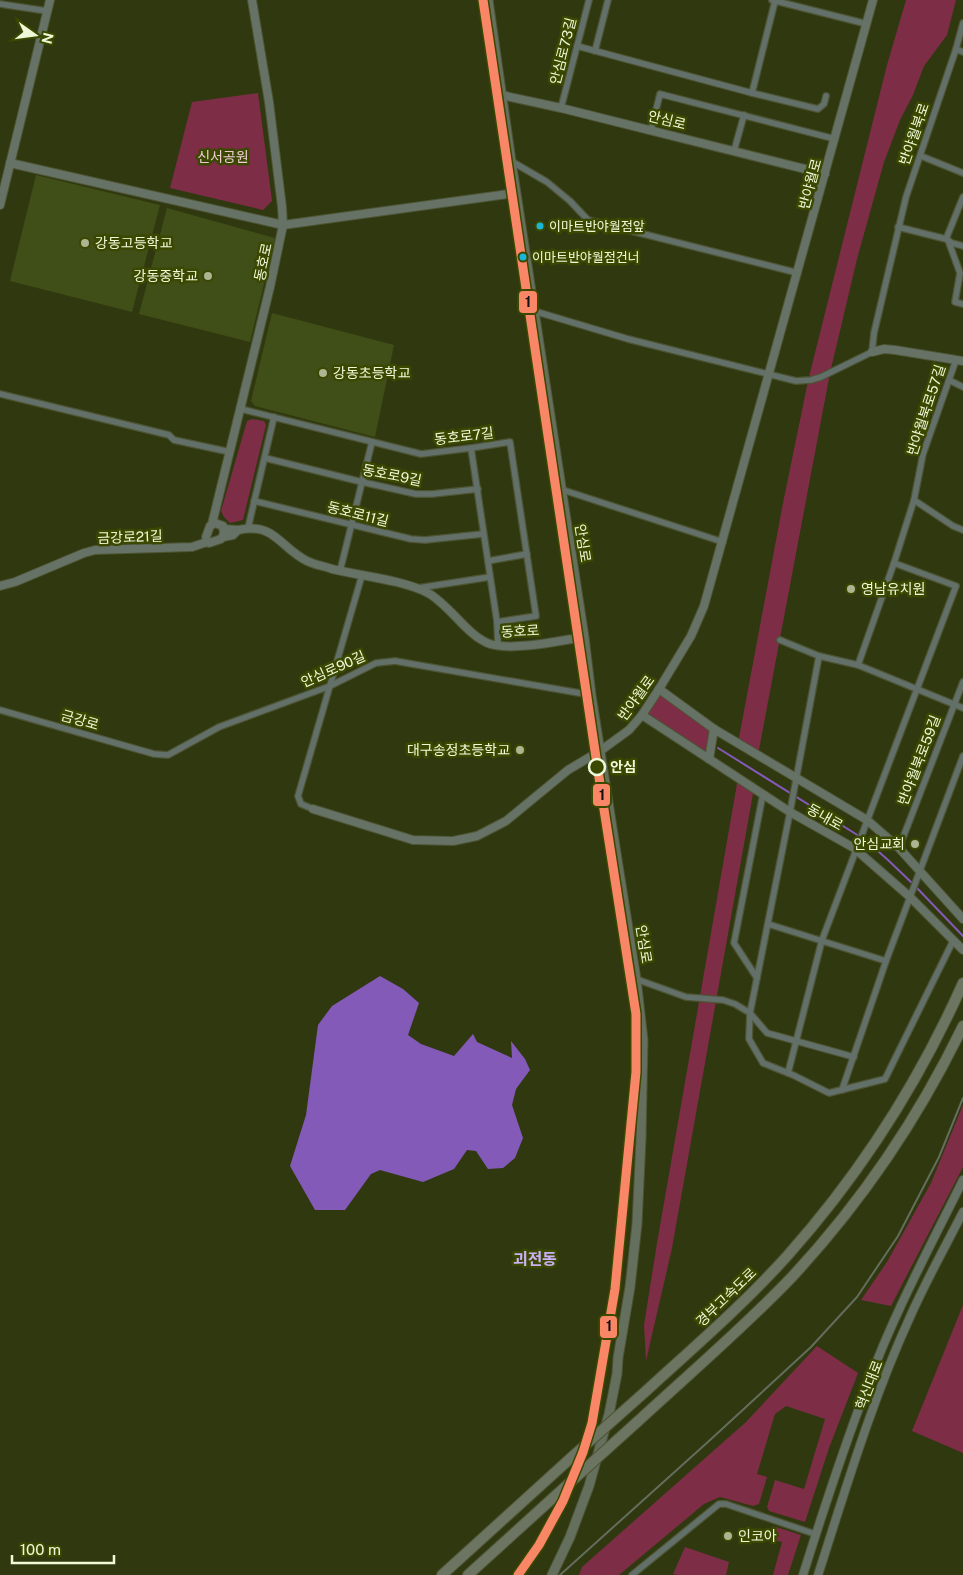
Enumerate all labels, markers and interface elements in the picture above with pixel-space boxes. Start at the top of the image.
north arrow [10,10,60,60]
street label: 안심로73길 [547,16,579,86]
text: N [39,31,57,45]
street label: 반야월북로 [896,101,932,167]
street label: 안심로 [646,108,688,132]
park label: 신서공원 [197,149,249,165]
street label: 반야월로 [796,157,824,211]
place label: 이마트반야월점앞 [549,219,645,234]
marker: 이마트반야월점앞 [535,221,545,231]
place label: 강동고등학교 [95,235,172,251]
marker: 강동고등학교 [79,237,91,249]
street label: 동호로 [251,241,275,283]
place label: 이마트반야월점건너 [532,250,640,265]
marker: 이마트반야월점건너 [518,252,528,262]
place label: 강동중학교 [134,268,198,284]
marker: 강동중학교 [202,270,214,282]
line badge: 1 [518,290,538,314]
text: 1 [525,294,531,310]
street label: 반야월북로57길 [904,363,948,457]
place label: 강동초등학교 [333,365,410,381]
marker: 강동초등학교 [317,367,329,379]
street label: 동호로7길 [433,424,495,448]
street label: 동호로9길 [361,461,423,489]
street label: 동호로11길 [326,499,390,529]
street label: 안심로 [572,523,594,563]
street label: 금강로21길 [97,528,163,546]
place label: 영남유치원 [861,581,925,597]
marker: 영남유치원 [845,583,857,595]
street label: 동호로 [500,622,540,640]
street label: 안심로90길 [298,648,368,690]
street label: 반야월로 [614,672,658,724]
street label: 금강로 [59,707,101,733]
street label: 반야월북로59길 [895,713,943,807]
place label: 대구송정초등학교 [407,742,510,758]
marker: 대구송정초등학교 [514,744,526,756]
marker: 안심 [588,758,606,776]
place label: 안심 [610,759,636,775]
line badge: 1 [592,783,611,807]
text: 1 [599,787,605,803]
street label: 동내로 [804,801,846,833]
place label: 안심교회 [853,836,905,852]
marker: 안심교회 [909,838,921,850]
street label: 안심로 [633,924,655,964]
district label: 괴전동 [513,1250,557,1269]
street label: 경부고속도로 [693,1264,759,1330]
line badge: 1 [599,1315,618,1339]
text: 1 [606,1318,612,1334]
street label: 혁신대로 [852,1358,886,1412]
place label: 인코아 [738,1528,777,1544]
marker: 인코아 [722,1530,734,1542]
scale bar [12,1532,115,1564]
text: 100 m [20,1541,61,1558]

